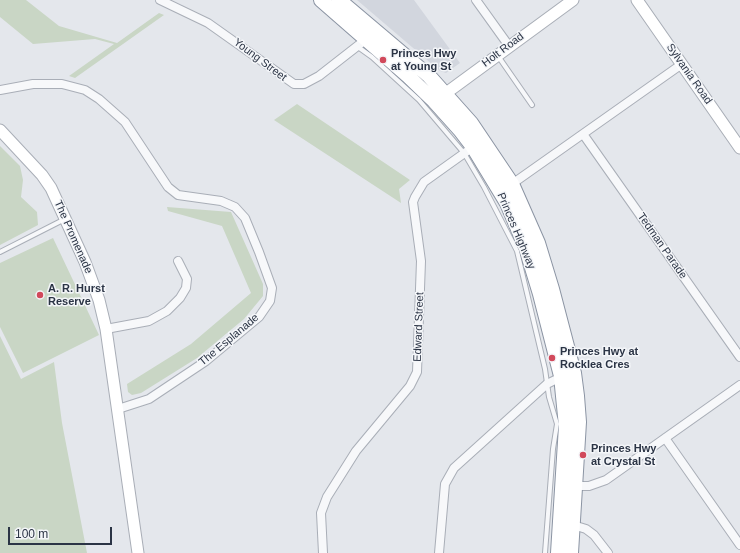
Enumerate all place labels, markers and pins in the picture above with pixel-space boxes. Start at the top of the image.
place label: Princes Hwy at Young St [391,47,456,73]
marker: Princes Hwy at Young St [378,55,388,65]
place label: A. R. Hurst Reserve [48,282,105,308]
marker: A. R. Hurst Reserve [35,290,45,300]
place label: Princes Hwy at Rocklea Cres [560,345,638,371]
marker: Princes Hwy at Rocklea Cres [547,353,557,363]
place label: Princes Hwy at Crystal St [591,442,656,468]
marker: Princes Hwy at Crystal St [578,450,588,460]

